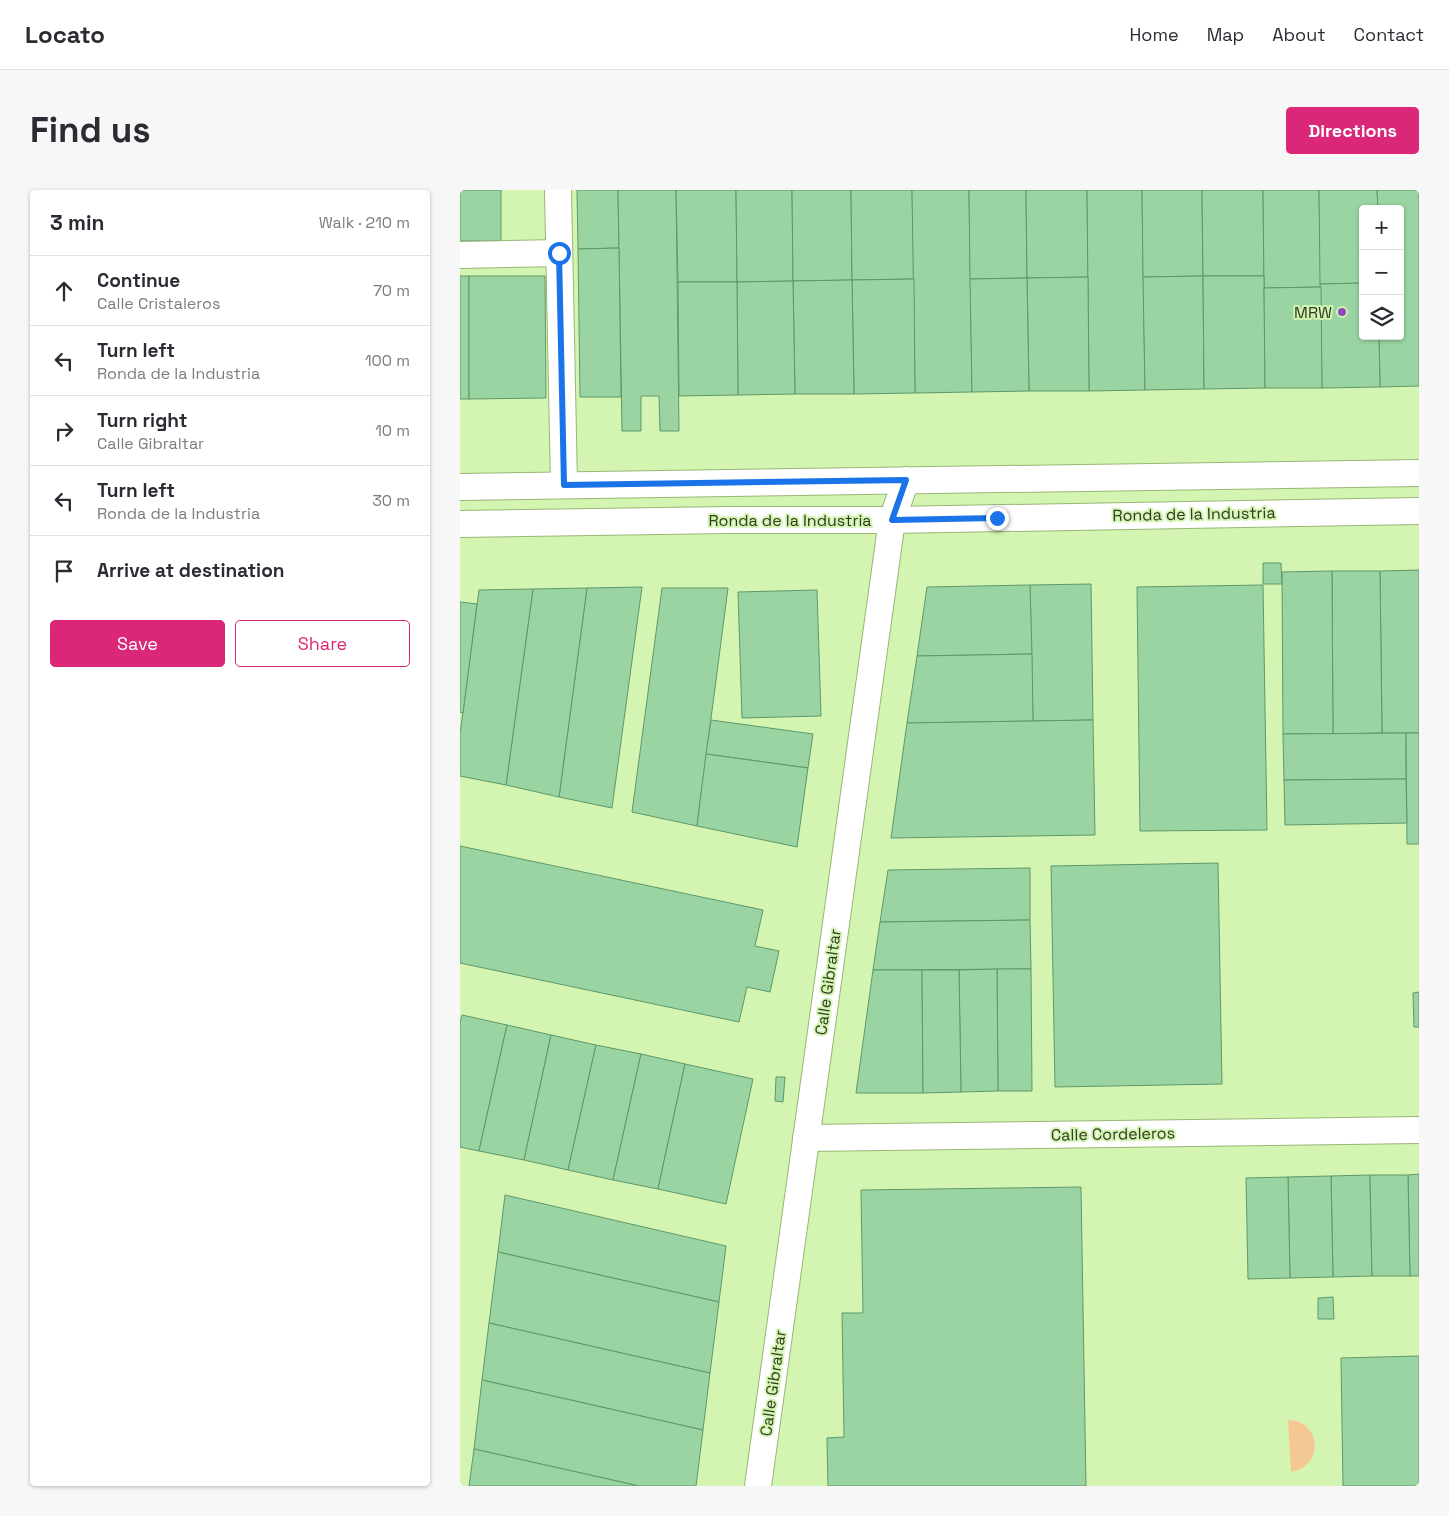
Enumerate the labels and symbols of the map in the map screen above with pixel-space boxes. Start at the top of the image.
route start [548,242,571,265]
place label: MRW [1294,302,1332,323]
marker: MRW [1336,306,1348,318]
street label: Ronda de la Industria [1112,502,1276,526]
route end [986,507,1009,530]
street label: Ronda de la Industria [708,510,872,531]
street label: Calle Gibraltar [810,928,846,1036]
street label: Calle Cordeleros [1051,1122,1175,1146]
street label: Calle Gibraltar [755,1329,791,1437]

